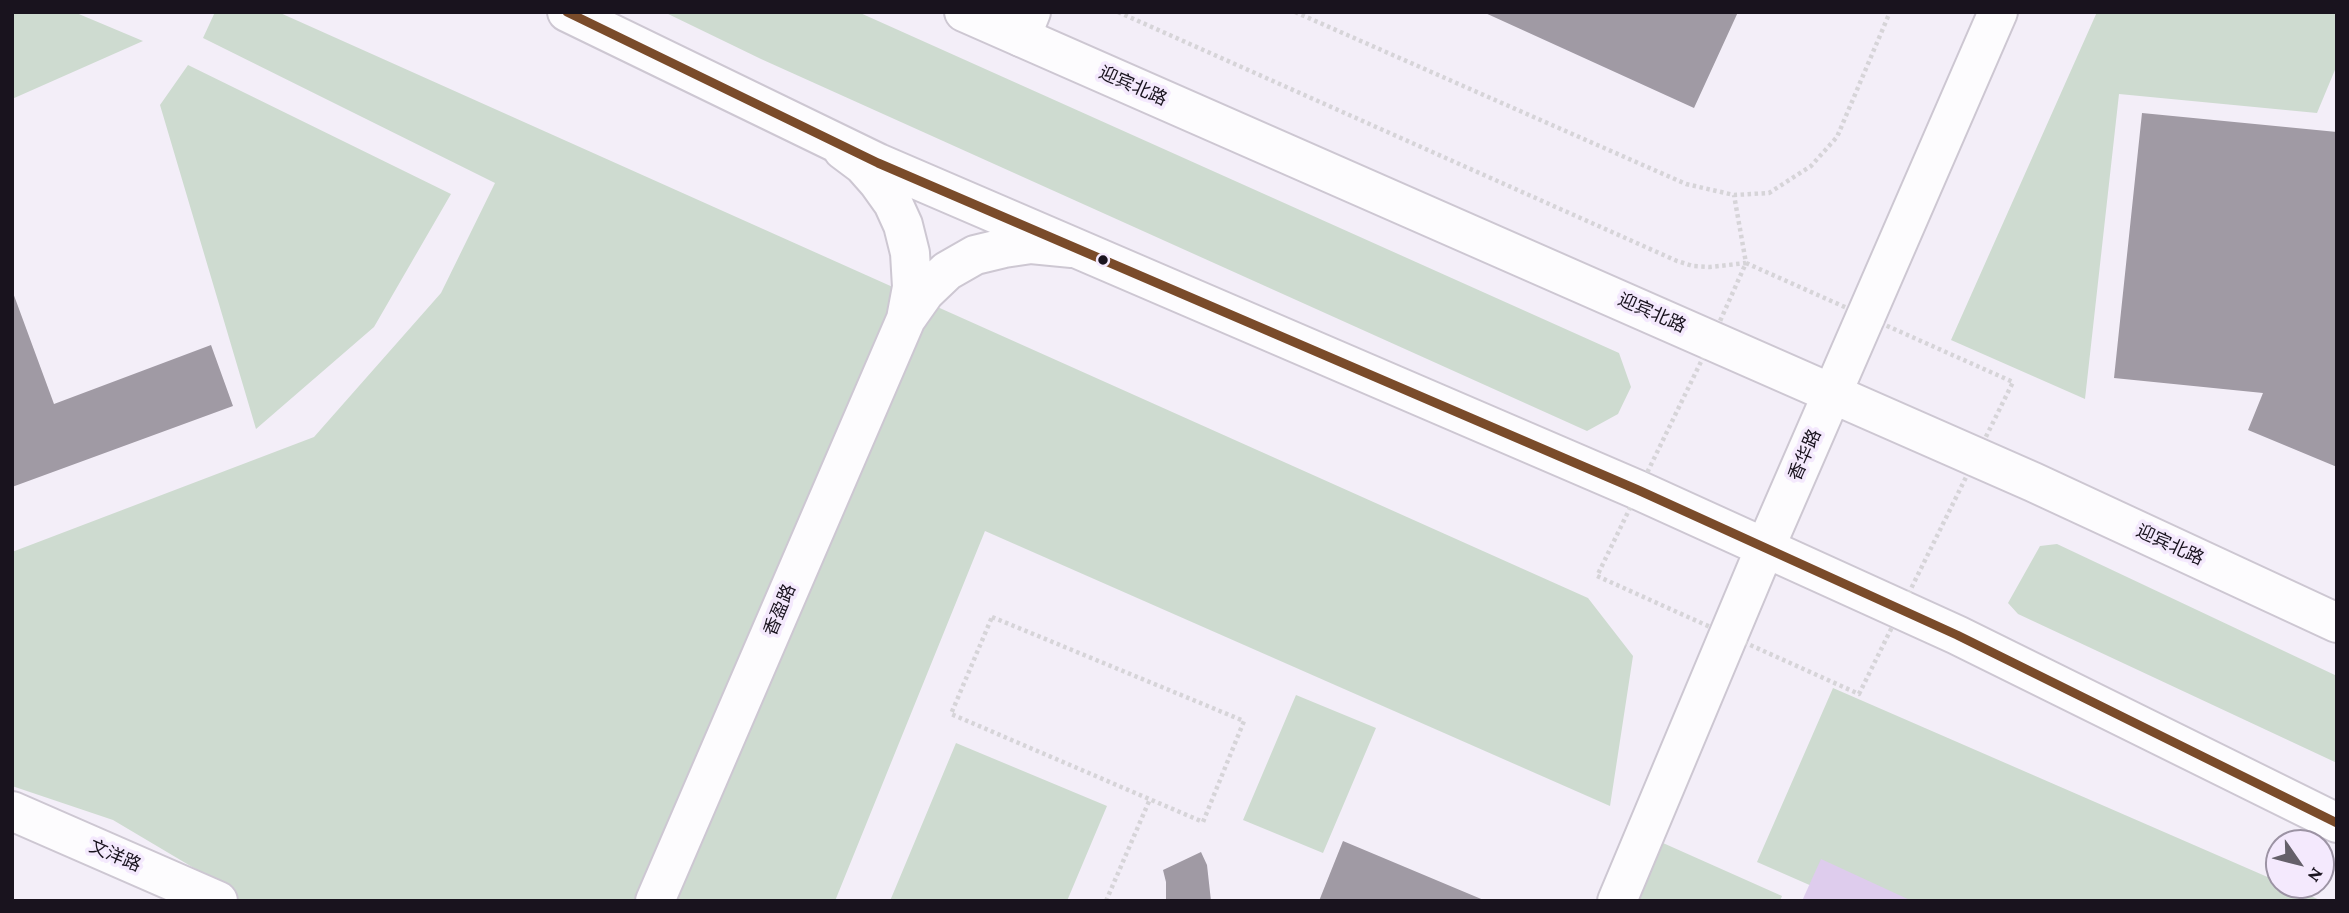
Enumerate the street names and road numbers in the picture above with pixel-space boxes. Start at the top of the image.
street label: 迎宾北路 [1096,61,1170,111]
street label: 迎宾北路 [1615,288,1689,338]
street label: 香华路 [1784,426,1826,484]
street label: 迎宾北路 [2133,520,2207,570]
street label: 香盈路 [760,581,800,639]
street label: 文洋路 [86,836,144,876]

